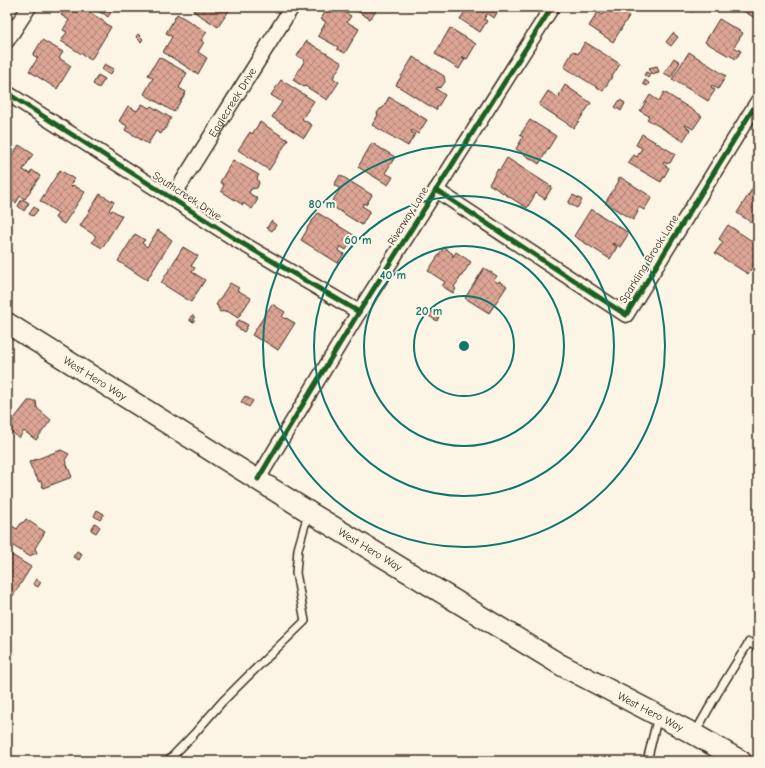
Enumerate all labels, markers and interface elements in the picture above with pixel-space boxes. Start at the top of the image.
street label: Eaglecreek Drive [206,65,259,139]
street label: Southcreek Drive [150,169,224,223]
street label: Riverway Lane [385,184,431,248]
text: 80 m [309,197,335,211]
street label: Sparkling Brook Lane [616,212,682,306]
text: 60 m [345,233,371,247]
text: 40 m [380,268,406,282]
text: 20 m [416,304,442,318]
centre of rings [457,339,471,353]
street label: West Hero Way [61,353,129,403]
street label: West Hero Way [336,525,405,574]
street label: West Hero Way [615,689,686,734]

